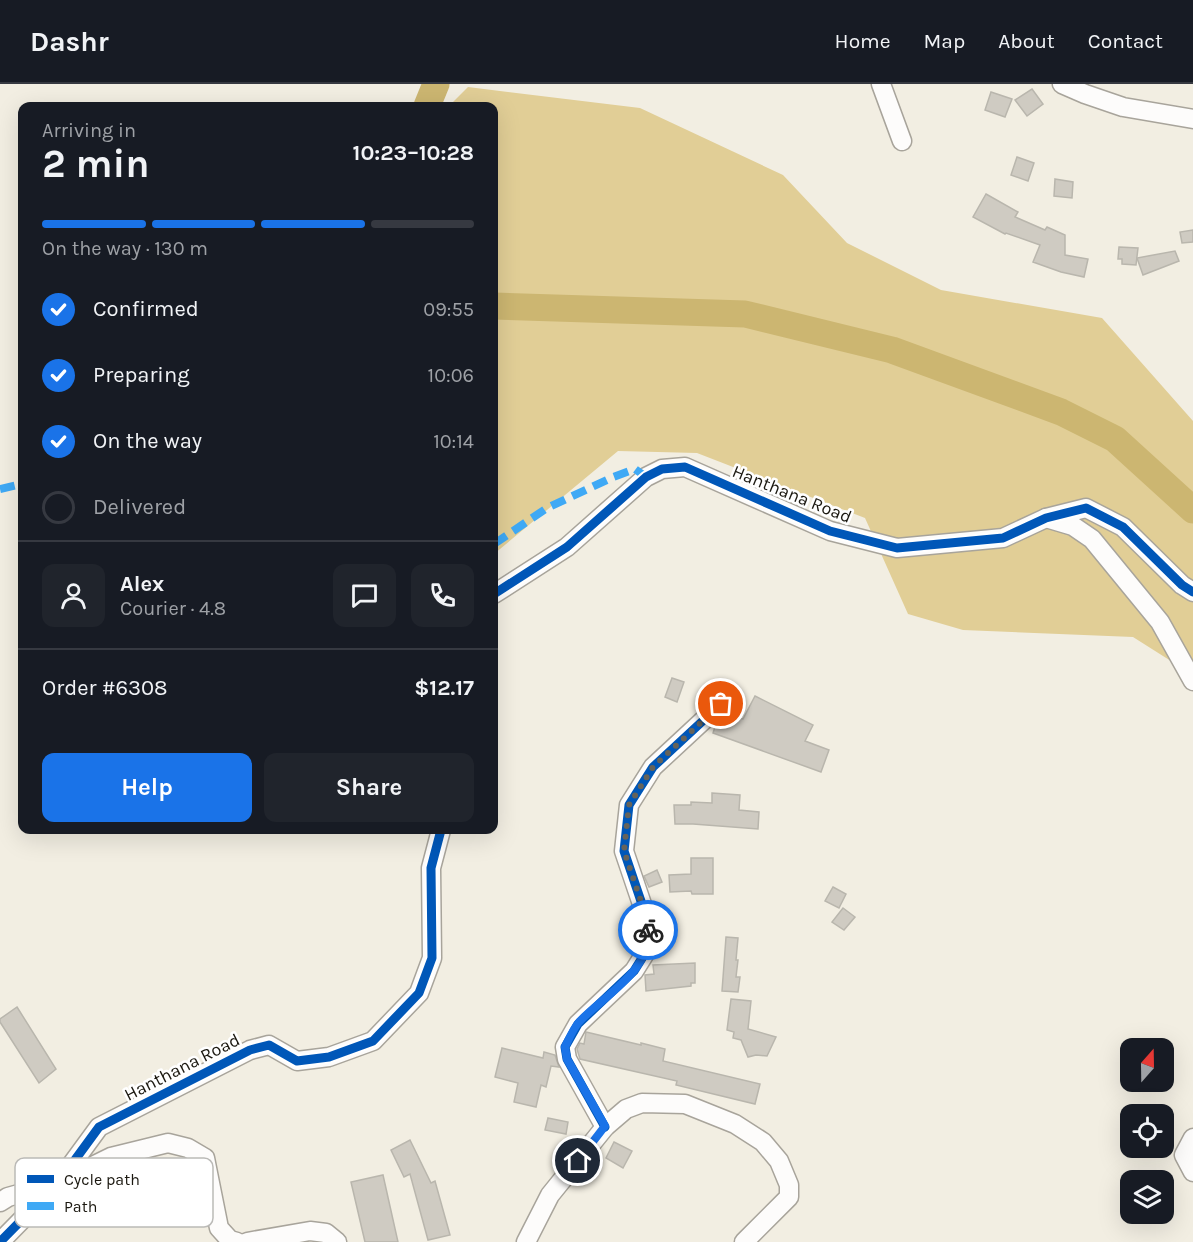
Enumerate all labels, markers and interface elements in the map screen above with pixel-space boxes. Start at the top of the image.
text: Dashr [30,25,109,58]
text: Home [835,29,891,53]
text: Map [924,29,965,53]
text: About [998,29,1055,53]
text: Contact [1088,29,1163,53]
text: Arriving in [42,119,136,142]
text: 10:23–10:28 [353,140,474,166]
text: 2 min [42,141,150,187]
text: On the way · 130 m [42,237,208,260]
icon: check [42,293,75,326]
text: Confirmed [93,296,199,322]
text: 09:55 [423,298,474,321]
icon: check [42,359,75,392]
text: Preparing [93,362,190,388]
text: 10:06 [428,364,474,387]
icon: check [42,425,75,458]
text: On the way [93,428,202,454]
text: 10:14 [433,430,474,453]
street label: Hanthana Road [729,460,855,528]
text: Delivered [93,494,186,520]
button: person [42,564,105,627]
button: chat [333,564,396,627]
button: phone [411,564,474,627]
text: Alex [120,571,164,597]
text: Courier · 4.8 [120,597,226,620]
text: Order #6308 [42,675,168,701]
text: $12.17 [414,675,474,701]
pin [695,678,746,729]
icon: bag [704,687,737,720]
button: Help [42,753,252,822]
button: Share [264,753,474,822]
courier [618,900,678,960]
icon: bike [632,914,665,947]
street label: Hanthana Road [120,1028,244,1106]
north arrow [1120,1038,1174,1092]
map controls [1120,1038,1174,1224]
button: locate [1120,1104,1174,1158]
pin [552,1135,603,1186]
icon: home [561,1144,594,1177]
legend [15,1158,213,1227]
text: Cycle path [64,1170,140,1189]
button: layers [1120,1170,1174,1224]
text: Path [64,1197,97,1216]

